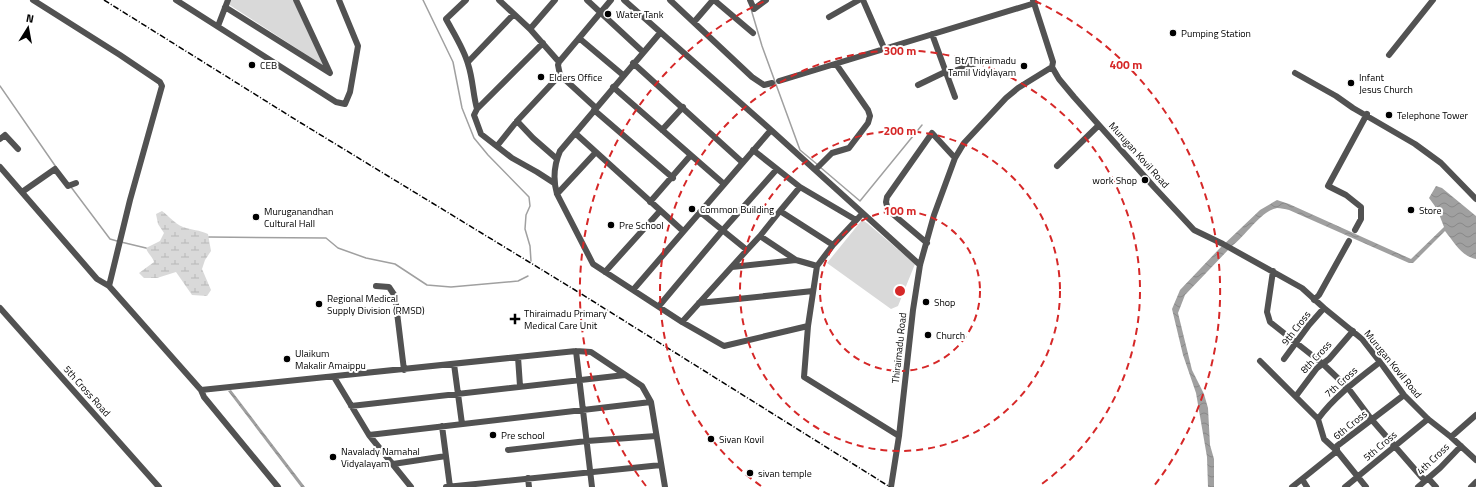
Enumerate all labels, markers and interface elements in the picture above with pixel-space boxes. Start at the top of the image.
place label: Water Tank [616,7,664,22]
north arrow [8,8,48,48]
marker: Water Tank [603,9,613,19]
text: N [25,10,35,27]
place label: Pumping Station [1181,26,1251,41]
marker: Pumping Station [1168,28,1178,38]
text: 300 m [884,41,916,60]
place label: Bt/Thiraimadu Tamil Vidylayam [948,53,1016,80]
text: 400 m [1110,55,1142,74]
place label: CEB [260,58,277,73]
marker: CEB [247,60,257,70]
marker: Bt/Thiraimadu Tamil Vidylayam [1019,61,1029,71]
place label: Elders Office [549,70,602,85]
place label: Infant Jesus Church [1359,70,1413,97]
marker: Elders Office [536,72,546,82]
marker: Infant Jesus Church [1346,78,1356,88]
place label: Telephone Tower [1397,108,1468,123]
marker: Telephone Tower [1384,110,1394,120]
street label: Murugan Kovil Road [1105,119,1173,191]
text: 200 m [884,121,916,140]
place label: work Shop [1092,173,1137,188]
marker: work Shop [1140,175,1150,185]
text: 100 m [884,201,916,220]
place label: Common Building [700,202,774,217]
place label: Store [1419,203,1442,218]
place label: Muruganandhan Cultural Hall [264,204,333,231]
marker: Common Building [687,204,697,214]
marker: Store [1406,205,1416,215]
marker: Muruganandhan Cultural Hall [251,212,261,222]
place label: Pre School [619,218,664,233]
marker: Pre School [606,220,616,230]
centre of rings [893,284,907,298]
place label: Regional Medical Supply Division (RMSD) [327,291,425,318]
place label: Shop [934,295,955,310]
marker: Shop [921,297,931,307]
marker: Regional Medical Supply Division (RMSD) [314,299,324,309]
place label: Thiraimadu Primary Medical Care Unit [524,306,607,333]
street label: 9th Cross [1278,307,1314,348]
street label: Thiraimadu Road [888,312,910,384]
marker: Thiraimadu Primary Medical Care Unit [509,313,521,325]
street label: Murugan Kovil Road [1361,327,1425,401]
place label: Church [936,328,965,343]
marker: Church [923,330,933,340]
street label: 8th Cross [1297,337,1335,377]
place label: Ulaikum Makalir Amaippu [295,346,366,373]
marker: Ulaikum Makalir Amaippu [282,354,292,364]
street label: 5th Cross Road [60,362,114,420]
street label: 7th Cross [1321,363,1361,401]
street label: 6th Cross [1330,406,1371,443]
street label: 5th Cross [1360,427,1400,465]
place label: Pre school [501,428,545,443]
marker: Pre school [488,430,498,440]
place label: Sivan Kovil [719,432,764,447]
marker: Sivan Kovil [706,434,716,444]
street label: 4th Cross [1413,439,1453,478]
place label: Navalady Namahal Vidyalayam [341,444,420,471]
marker: Navalady Namahal Vidyalayam [328,452,338,462]
place label: sivan temple [758,466,812,481]
marker: sivan temple [745,468,755,478]

